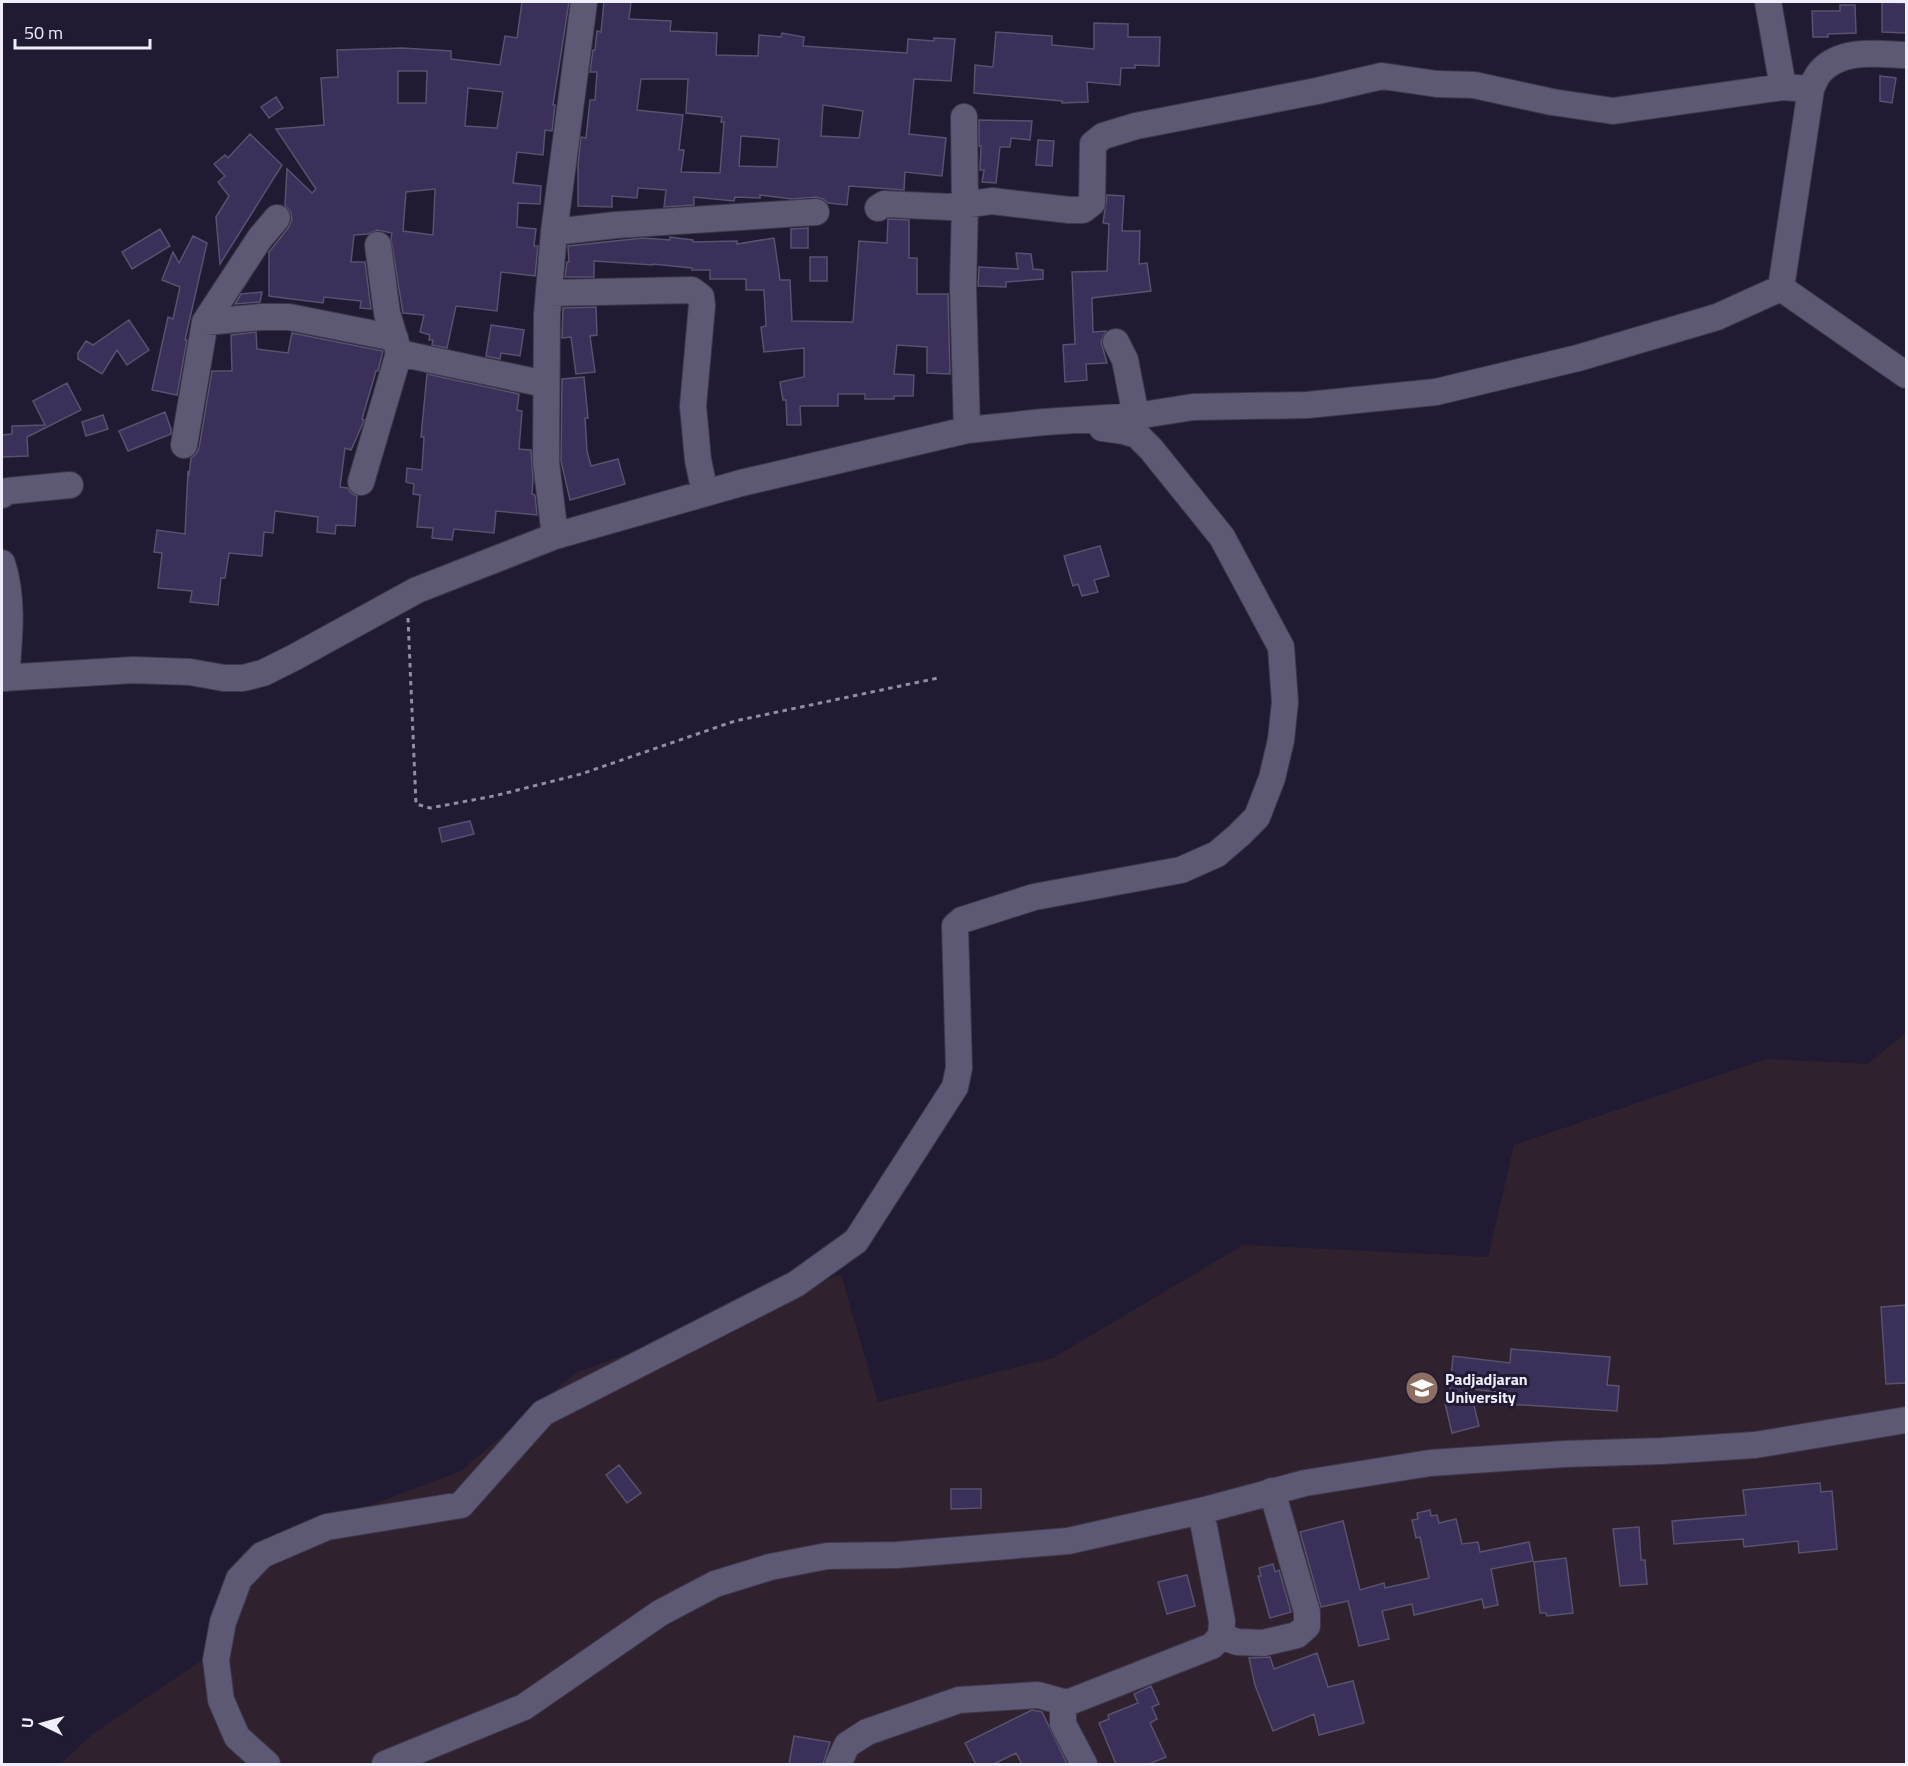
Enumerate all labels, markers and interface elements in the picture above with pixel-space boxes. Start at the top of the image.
scale bar [15,12,150,50]
text: 50 m [24,19,63,46]
place label: Padjadjaran University [1445,1367,1528,1409]
school or university icon: Padjadjaran University [1404,1370,1440,1406]
north arrow [12,1694,72,1754]
text: U [15,1716,39,1729]

